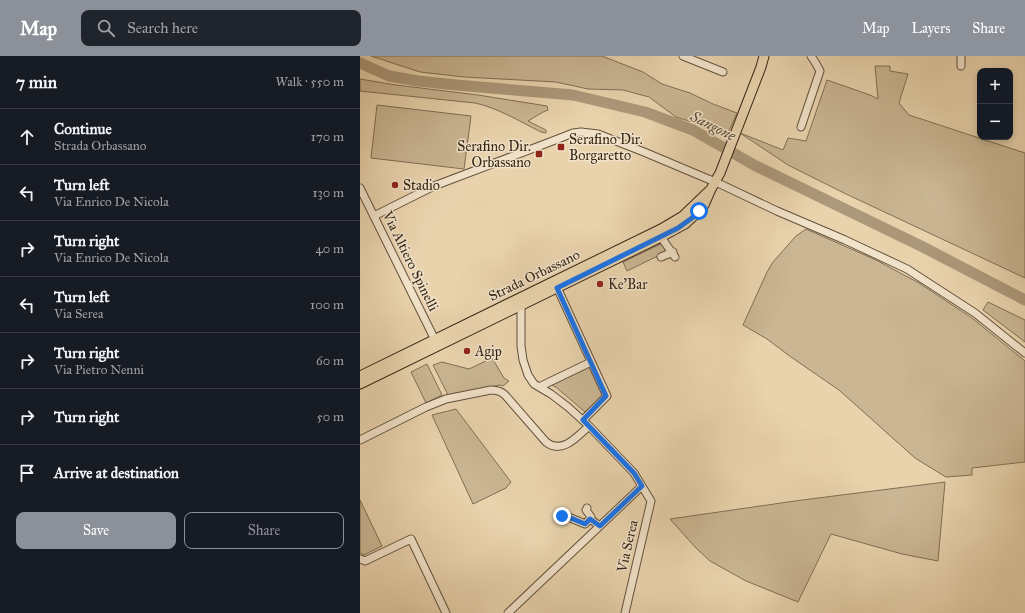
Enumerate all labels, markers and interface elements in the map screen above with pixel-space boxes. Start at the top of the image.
search box [81,10,361,46]
text: Map [20,17,57,40]
icon: search [95,17,117,39]
text: Search here [127,19,198,37]
text: Map [862,20,890,37]
text: Layers [912,20,950,37]
text: Share [972,20,1005,37]
map controls [977,68,1013,140]
button: + [977,68,1013,104]
text: 7 min [16,72,57,93]
text: Walk · 550 m [275,74,344,90]
button: − [977,104,1013,140]
water label: Sangone [687,107,739,145]
text: Continue [54,120,112,138]
icon: ahead [16,126,38,148]
text: 170 m [311,129,344,145]
place label: Serafino Dir. Borgaretto [569,131,643,164]
text: Strada Orbassano [54,138,147,154]
place label: Serafino Dir. Orbassano [457,138,531,171]
marker: Serafino Dir. Borgaretto [556,142,566,152]
marker: Serafino Dir. Orbassano [534,149,544,159]
text: Turn left [54,176,110,194]
place label: Stadio [403,177,440,194]
marker: Stadio [390,180,400,190]
icon: left [16,182,38,204]
text: 130 m [312,185,344,201]
text: Via Enrico De Nicola [54,194,169,210]
route start [690,202,708,220]
street label: Via Altiero Spinelli [379,207,442,314]
text: Turn right [54,232,119,250]
icon: right [16,238,38,260]
text: 40 m [315,241,344,257]
street label: Strada Orbassano [486,246,583,305]
text: Via Enrico De Nicola [54,250,169,266]
place label: Ke'Bar [608,276,648,293]
marker: Ke'Bar [595,279,605,289]
text: Turn left [54,288,110,306]
icon: left [16,294,38,316]
text: 100 m [310,297,344,313]
text: Via Serea [54,306,103,322]
place label: Agip [474,343,502,360]
text: Turn right [54,344,119,362]
marker: Agip [462,346,472,356]
icon: right [16,350,38,372]
text: 60 m [316,353,344,369]
text: Via Pietro Nenni [54,362,144,378]
icon: right [16,406,38,428]
text: Turn right [54,408,119,426]
text: 50 m [317,409,344,425]
icon: arrive [16,462,38,484]
text: Arrive at destination [54,464,179,482]
route end [553,507,571,525]
button: Save [16,512,176,549]
button: Share [184,512,344,549]
street label: Via Serea [613,518,642,575]

